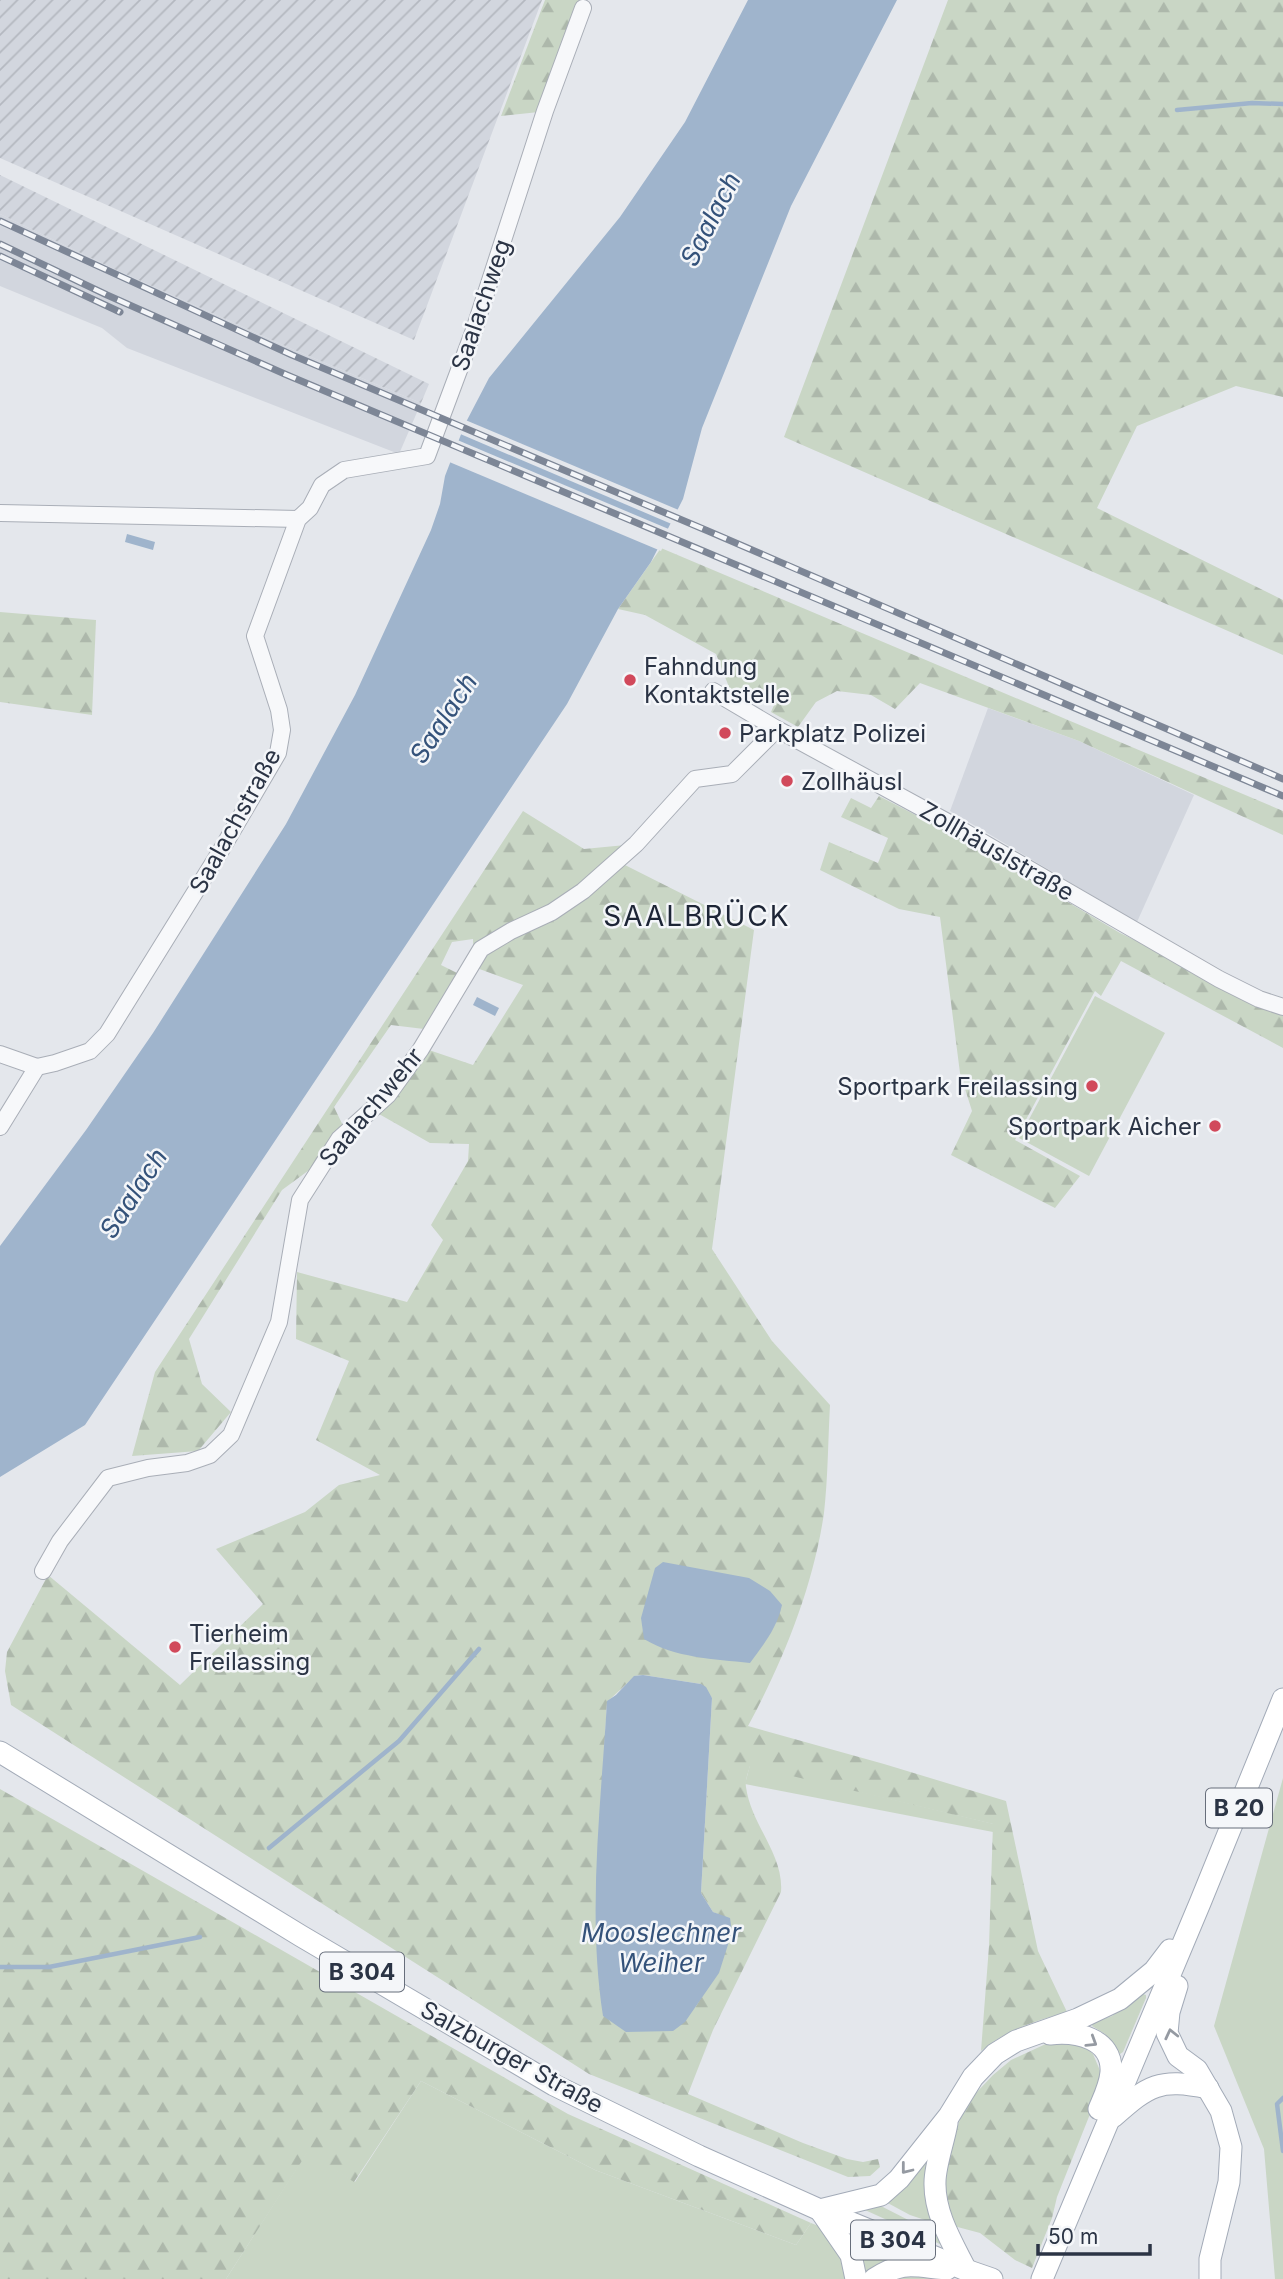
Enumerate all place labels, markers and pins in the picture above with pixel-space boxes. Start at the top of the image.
place label: Fahndung Kontaktstelle [644,652,790,709]
marker: Fahndung Kontaktstelle [622,672,638,688]
place label: Parkplatz Polizei [739,719,926,748]
marker: Parkplatz Polizei [717,725,733,741]
place label: Zollhäusl [801,767,902,796]
marker: Zollhäusl [779,773,795,789]
place label: Sportpark Freilassing [837,1072,1078,1101]
marker: Sportpark Freilassing [1084,1078,1100,1094]
place label: Sportpark Aicher [1008,1112,1201,1141]
marker: Sportpark Aicher [1207,1118,1223,1134]
place label: Tierheim Freilassing [189,1619,310,1676]
marker: Tierheim Freilassing [167,1639,183,1655]

